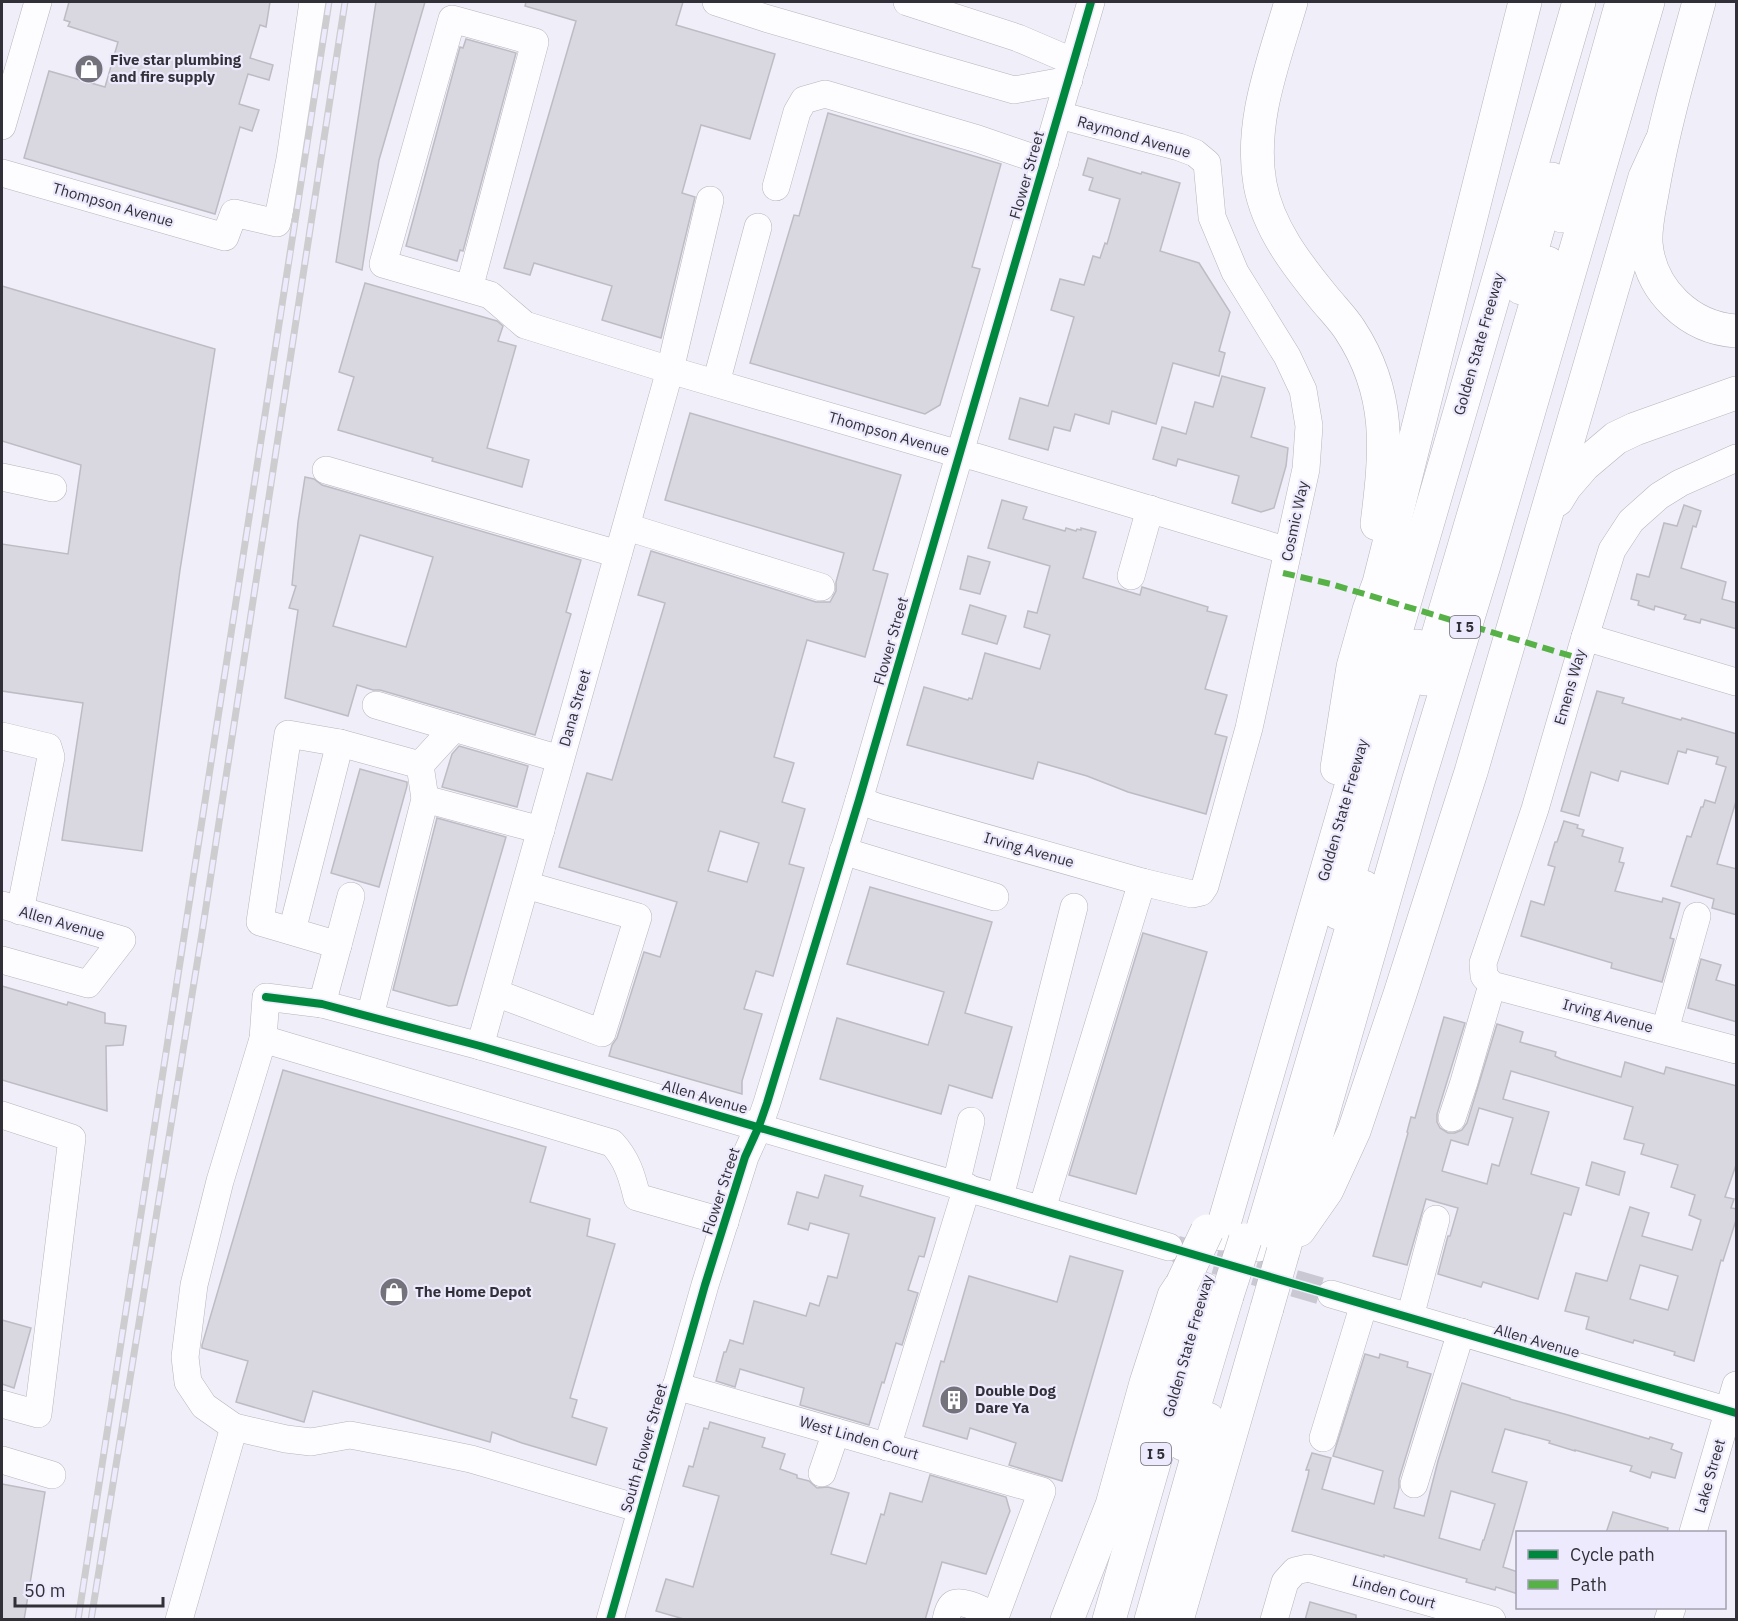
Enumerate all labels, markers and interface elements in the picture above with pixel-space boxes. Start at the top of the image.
place label: Five star plumbing and fire supply [110,50,242,86]
shop icon: Five star plumbing and fire supply [73,53,105,85]
street label: Raymond Avenue [1075,111,1193,162]
street label: Flower Street [1005,129,1048,221]
street label: Thompson Avenue [50,178,176,231]
street label: Golden State Freeway [1449,270,1508,417]
street label: Thompson Avenue [826,407,952,460]
street label: Cosmic Way [1277,479,1312,563]
street label: Flower Street [869,595,912,687]
road number: I 5 [1450,616,1480,638]
street label: Emens Way [1550,646,1590,727]
street label: Dana Street [554,667,595,749]
street label: Golden State Freeway [1313,736,1372,883]
street label: Irving Avenue [982,828,1076,871]
street label: Allen Avenue [17,901,107,944]
street label: Irving Avenue [1561,994,1655,1037]
street label: Allen Avenue [660,1075,750,1118]
street label: Flower Street [697,1145,744,1237]
street label: Golden State Freeway [1158,1272,1217,1419]
shop icon: The Home Depot [378,1276,410,1308]
place label: The Home Depot [415,1282,532,1301]
street label: Allen Avenue [1492,1319,1582,1362]
street label: South Flower Street [616,1381,671,1515]
place label: Double Dog Dare Ya [975,1381,1056,1417]
building icon: Double Dog Dare Ya [938,1384,970,1416]
street label: West Linden Court [797,1411,921,1464]
street label: Lake Street [1690,1437,1729,1515]
road number: I 5 [1141,1443,1171,1465]
legend [1516,1531,1726,1609]
text: Cycle path [1570,1543,1655,1566]
scale bar [15,1570,164,1608]
street label: Linden Court [1350,1571,1438,1612]
text: Path [1570,1573,1607,1596]
text: 50 m [24,1579,66,1602]

